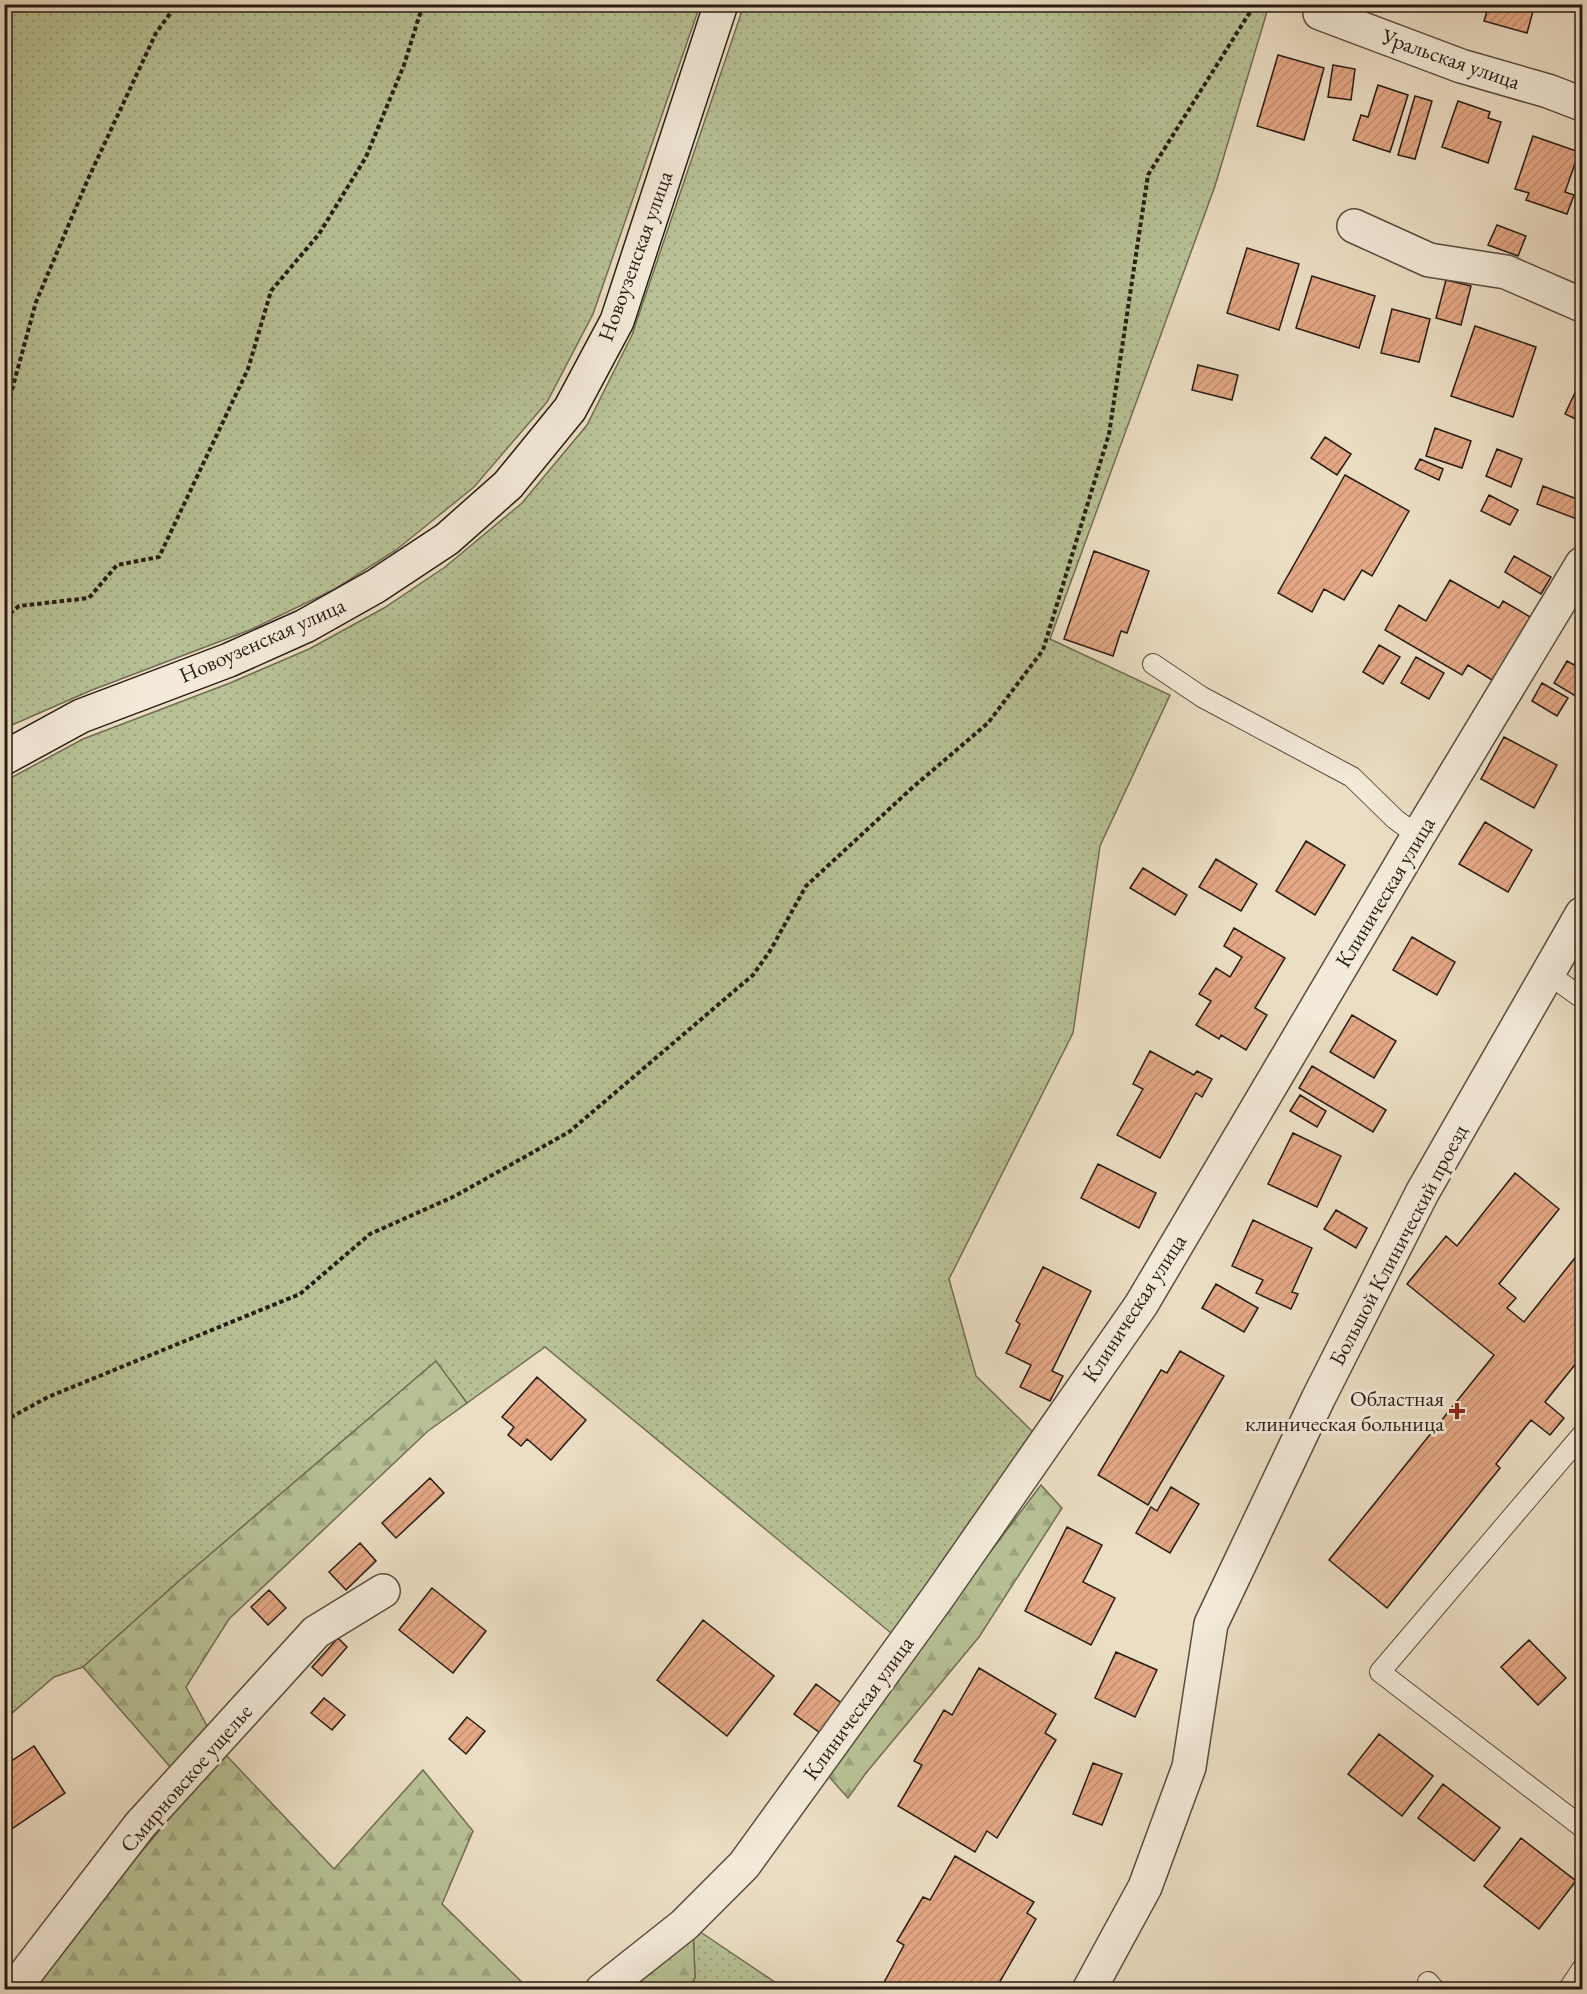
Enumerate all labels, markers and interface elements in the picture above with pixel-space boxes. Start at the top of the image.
street label: Уральская улица [1377,21,1524,96]
street label: Новоузенская улица [591,167,679,345]
street label: Новоузенская улица [174,590,350,690]
street label: Клиническая улица [1328,811,1442,973]
street label: Большой Клинический проезд [1322,1119,1474,1371]
street label: Клиническая улица [1075,1228,1193,1388]
place label: Областная клиническая больница [1245,1384,1444,1438]
marker: Областная клиническая больница [1448,1402,1466,1420]
street label: Клиническая улица [796,1630,920,1786]
street label: Смирновское ущелье [113,1697,259,1859]

